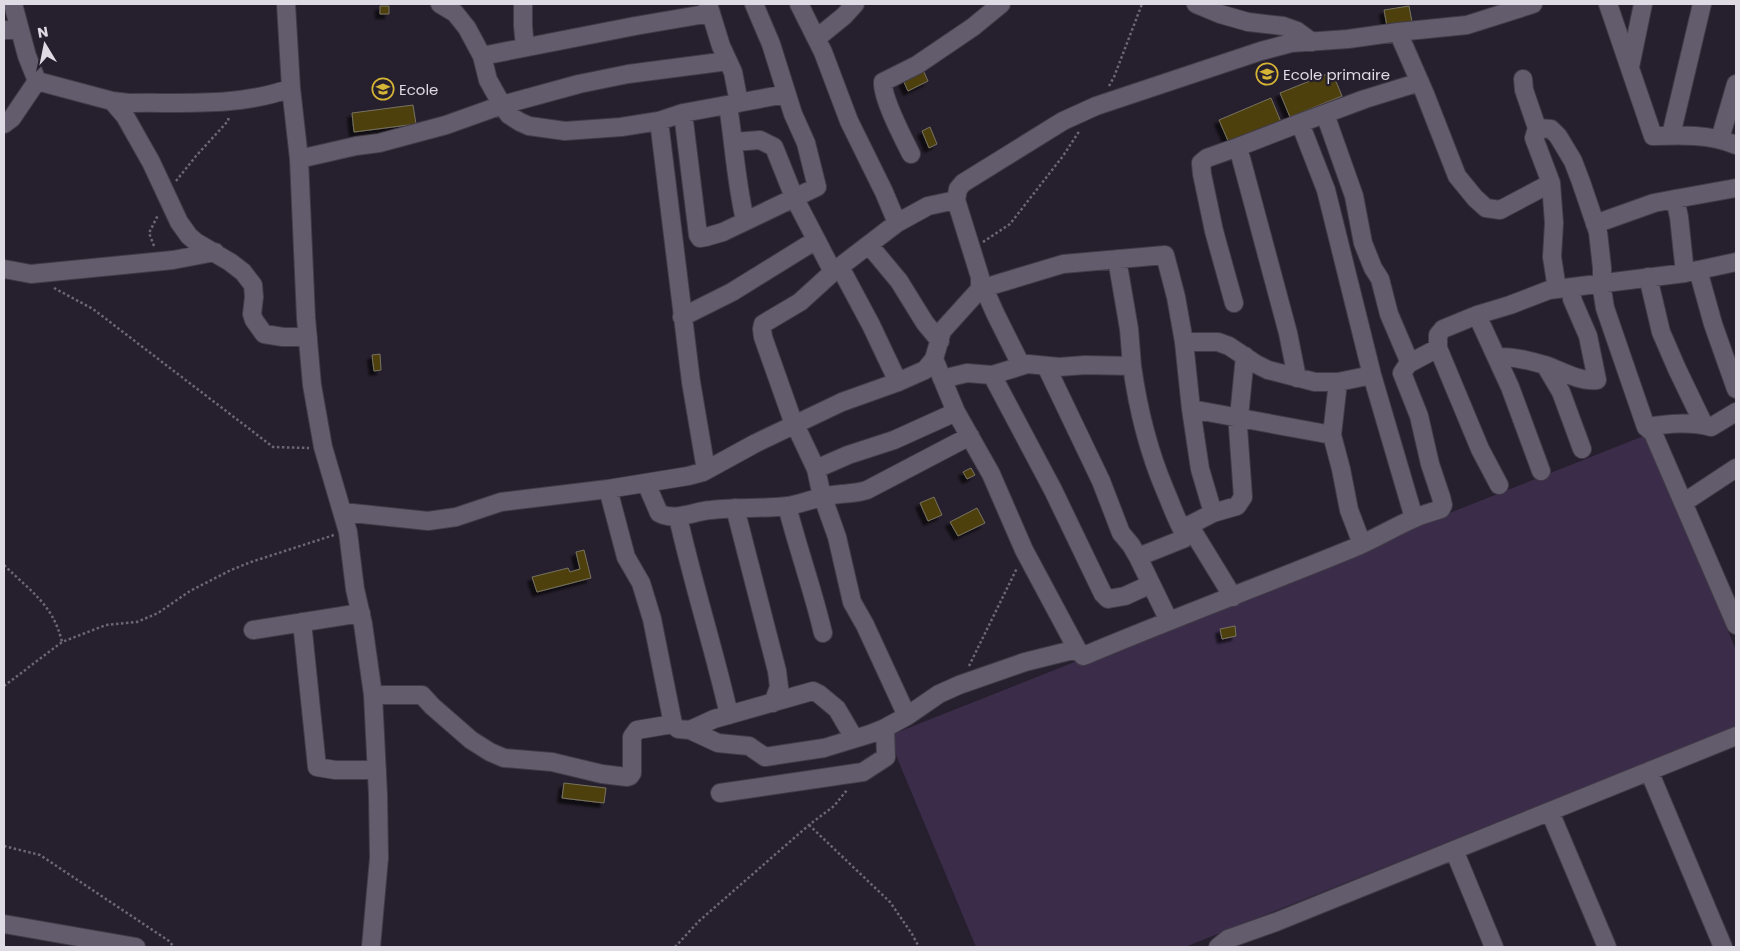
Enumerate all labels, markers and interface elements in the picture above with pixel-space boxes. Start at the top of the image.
north arrow [20,20,70,70]
text: N [36,21,50,43]
school or university icon: Ecole primaire [1255,62,1279,86]
place label: Ecole primaire [1283,64,1390,85]
school or university icon: Ecole [371,77,395,101]
place label: Ecole [399,79,438,100]

